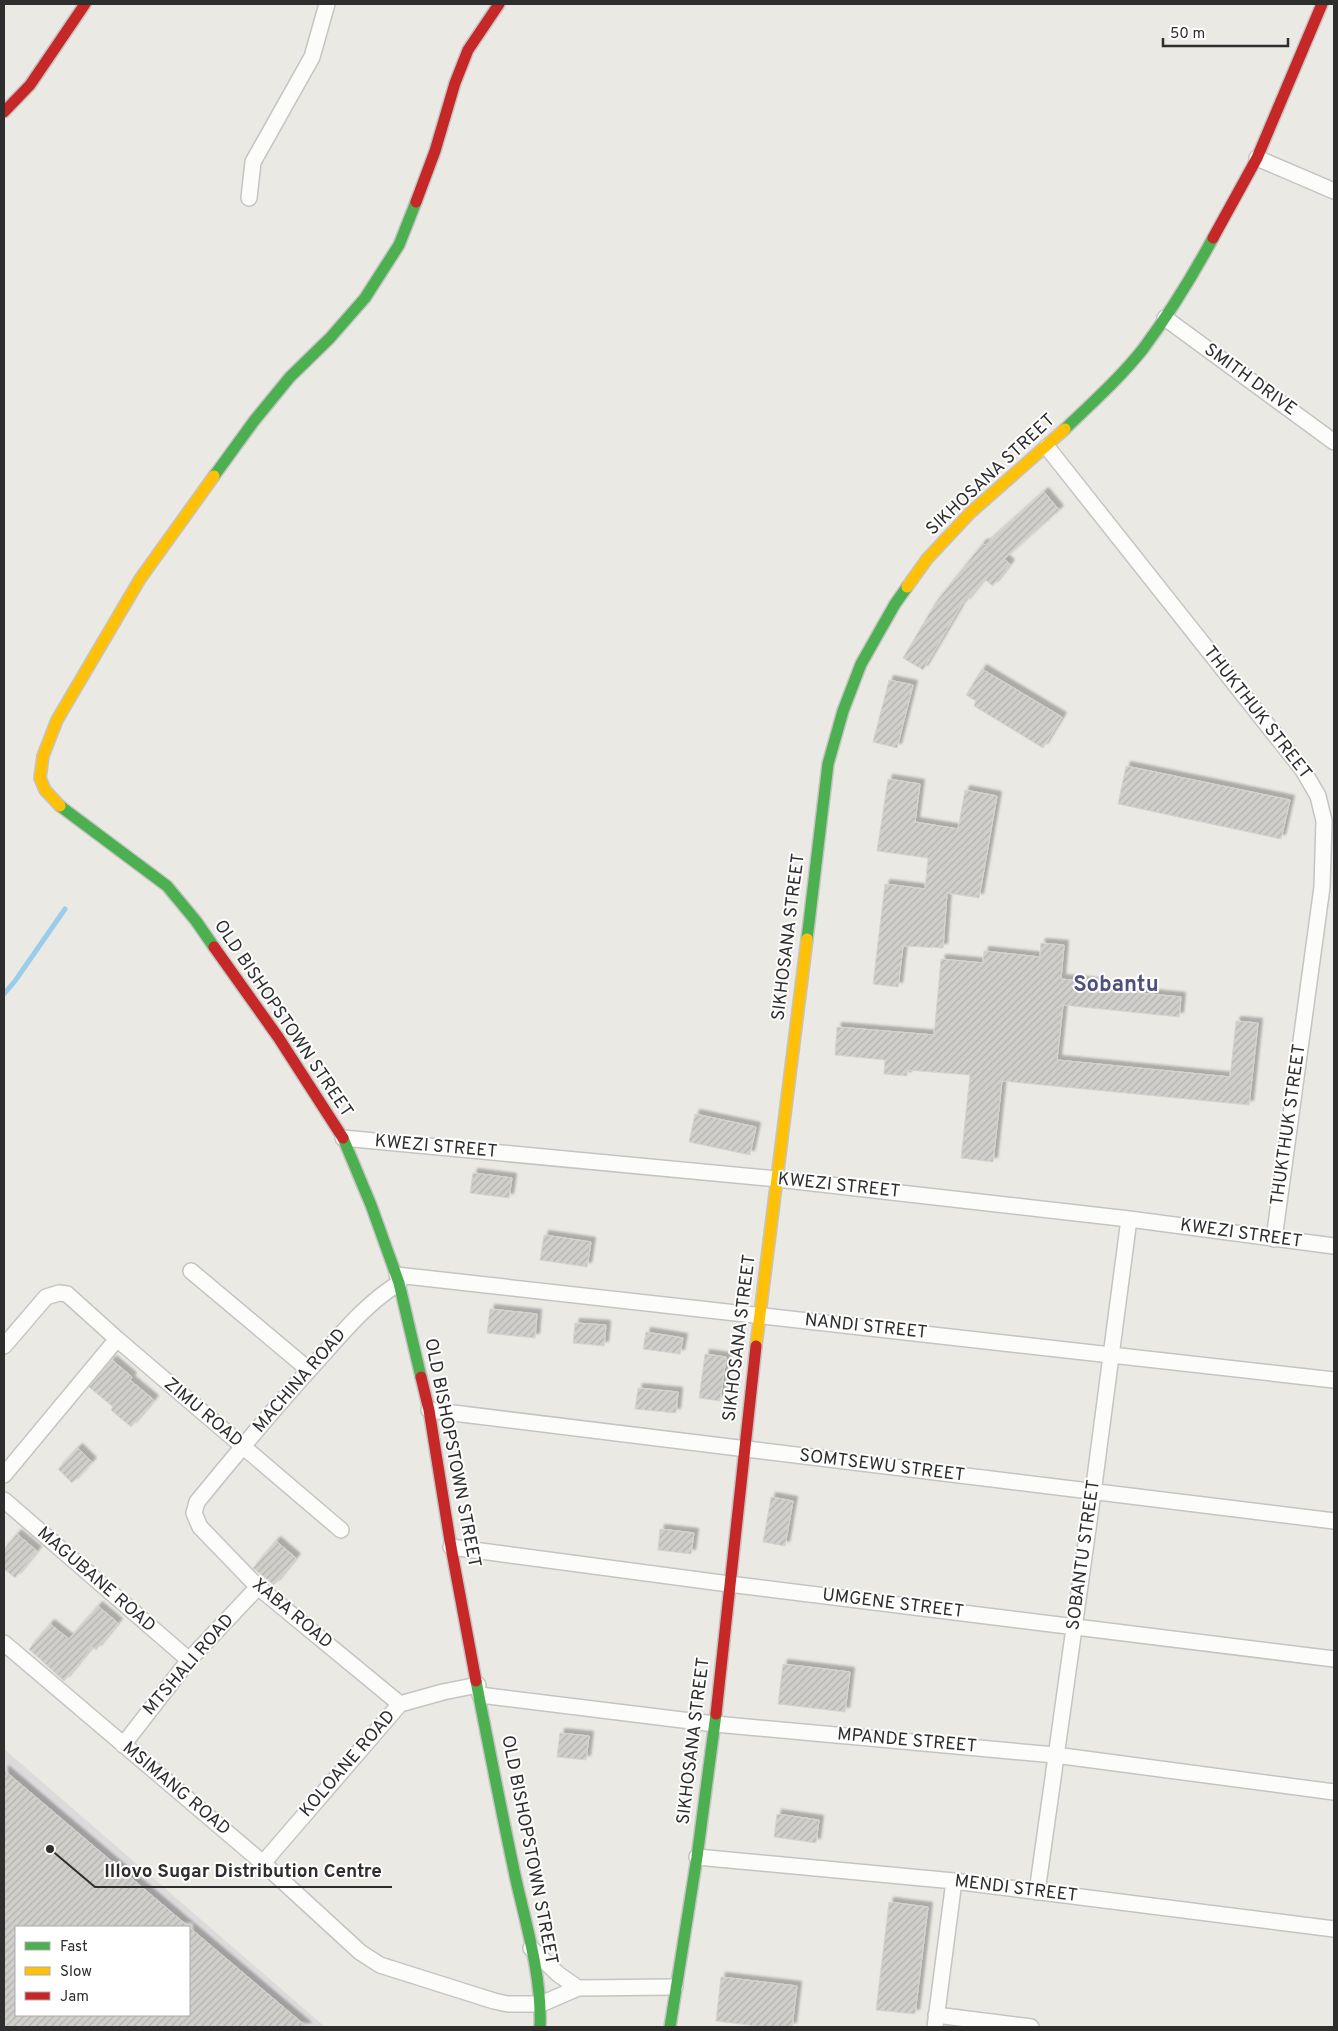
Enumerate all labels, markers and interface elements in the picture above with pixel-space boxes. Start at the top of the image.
scale bar [1163,15,1288,47]
text: 50 m [1170,25,1205,44]
street label: SMITH DRIVE [1199,339,1301,421]
street label: SIKHOSANA STREET [922,409,1060,541]
street label: THUKTHUK STREET [1198,642,1316,784]
street label: SIKHOSANA STREET [767,852,811,1022]
street label: OLD BISHOPSTOWN STREET [208,916,358,1122]
district label: Sobantu [1073,972,1159,999]
street label: THUKTHUK STREET [1266,1043,1312,1207]
street label: KWEZI STREET [374,1130,498,1164]
street label: KWEZI STREET [777,1168,901,1204]
street label: KWEZI STREET [1178,1214,1304,1254]
street label: SIKHOSANA STREET [718,1253,762,1423]
street label: NANDI STREET [804,1309,928,1345]
street label: MACHINA ROAD [248,1324,352,1438]
street label: OLD BISHOPSTOWN STREET [418,1336,486,1570]
street label: ZIMU ROAD [159,1373,247,1453]
street label: SOMTSEWU STREET [798,1444,966,1488]
street label: SOBANTU STREET [1062,1478,1106,1632]
street label: MAGUBANE ROAD [32,1522,160,1638]
street label: XABA ROAD [247,1574,337,1654]
street label: UMGENE STREET [821,1584,965,1624]
street label: MTSHALI ROAD [139,1609,239,1721]
street label: SIKHOSANA STREET [672,1656,716,1826]
street label: KOLOANE ROAD [295,1706,401,1822]
street label: MPANDE STREET [836,1723,978,1759]
street label: OLD BISHOPSTOWN STREET [495,1733,563,1967]
street label: MSIMANG ROAD [117,1737,235,1841]
callout: Illovo Sugar Distribution Centre [95,1853,392,1887]
text: Illovo Sugar Distribution Centre [104,1860,382,1884]
street label: MENDI STREET [953,1870,1079,1908]
legend [15,1926,190,2016]
text: Fast [60,1938,88,1957]
text: Slow [60,1963,92,1982]
text: Jam [60,1988,89,2007]

